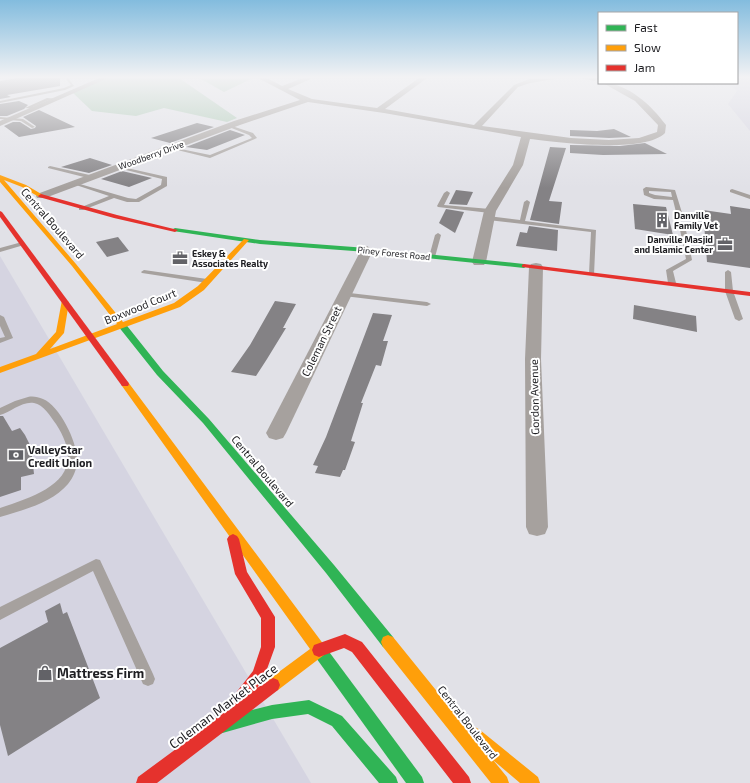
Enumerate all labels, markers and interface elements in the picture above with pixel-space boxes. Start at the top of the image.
legend [598,12,738,84]
text: Fast [634,20,658,34]
text: Slow [634,40,661,54]
text: Jam [634,60,655,74]
street label: Woodberry Drive [117,138,185,172]
street label: Central Boulevard [19,185,87,261]
place label: Danville Family Vet [674,210,718,232]
building icon: Danville Family Vet [653,211,671,229]
place label: Danville Masjid and Islamic Center [634,234,713,255]
office icon: Danville Masjid and Islamic Center [716,235,734,253]
street label: Piney Forest Road [357,244,431,262]
place label: Eskey & Associates Realty [192,248,269,270]
office icon: Eskey & Associates Realty [171,249,189,267]
street label: Boxwood Court [102,286,178,326]
street label: Coleman Street [298,304,344,378]
street label: Gordon Avenue [527,359,541,435]
street label: Central Boulevard [229,433,297,509]
place label: ValleyStar Credit Union [28,443,92,469]
bank icon: ValleyStar Credit Union [7,446,25,464]
street label: Coleman Market Place [166,660,280,752]
shop icon: Mattress Firm [36,664,54,682]
place label: Mattress Firm [57,665,144,681]
street label: Central Boulevard [435,683,501,761]

